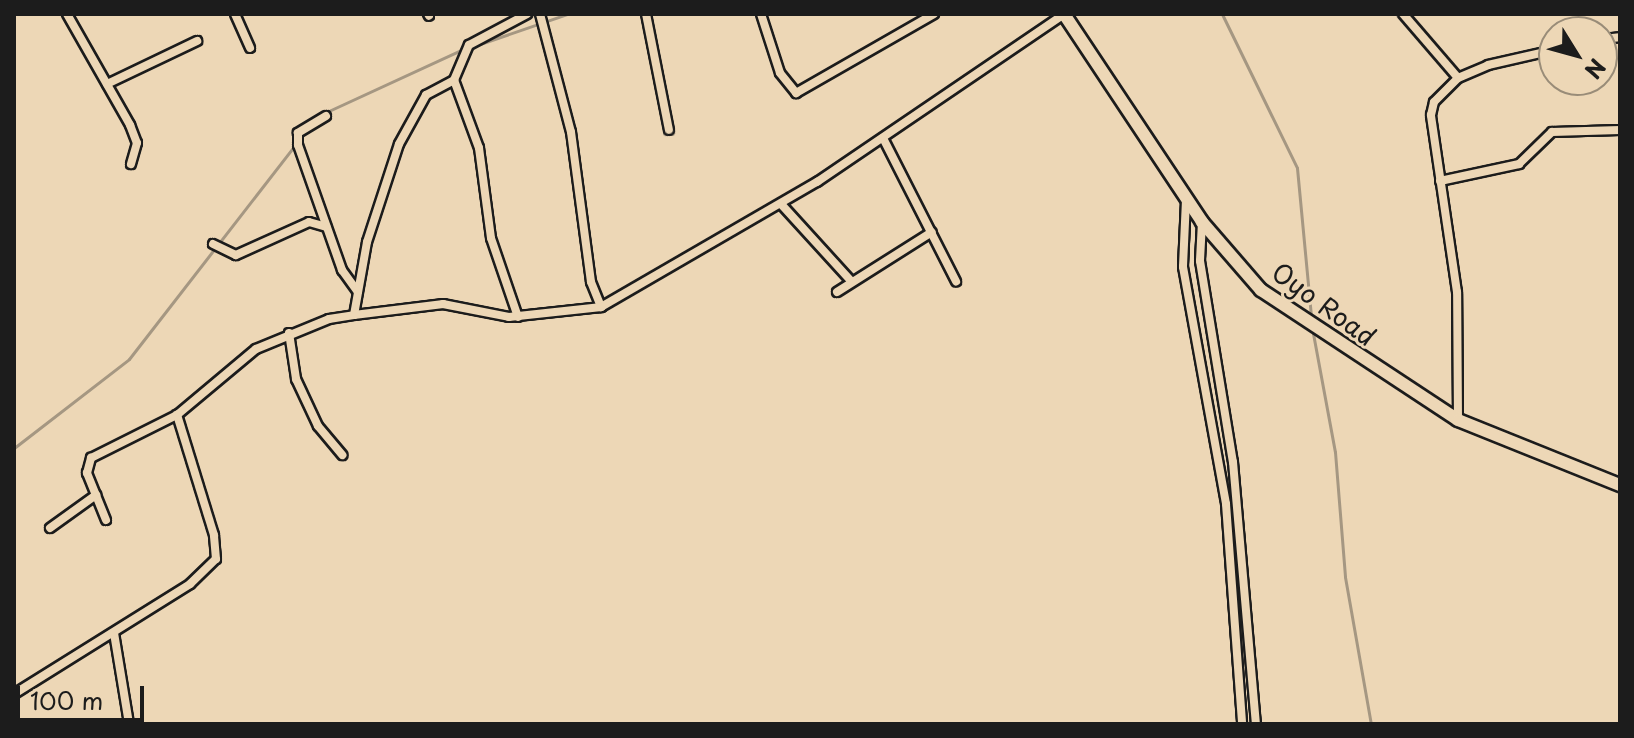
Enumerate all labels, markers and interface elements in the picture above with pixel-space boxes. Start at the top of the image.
north arrow [1538,16,1618,96]
text: N [1578,53,1614,86]
street label: Oyo Road [1266,256,1382,352]
scale bar [20,670,148,720]
text: 100 m [30,682,103,718]

